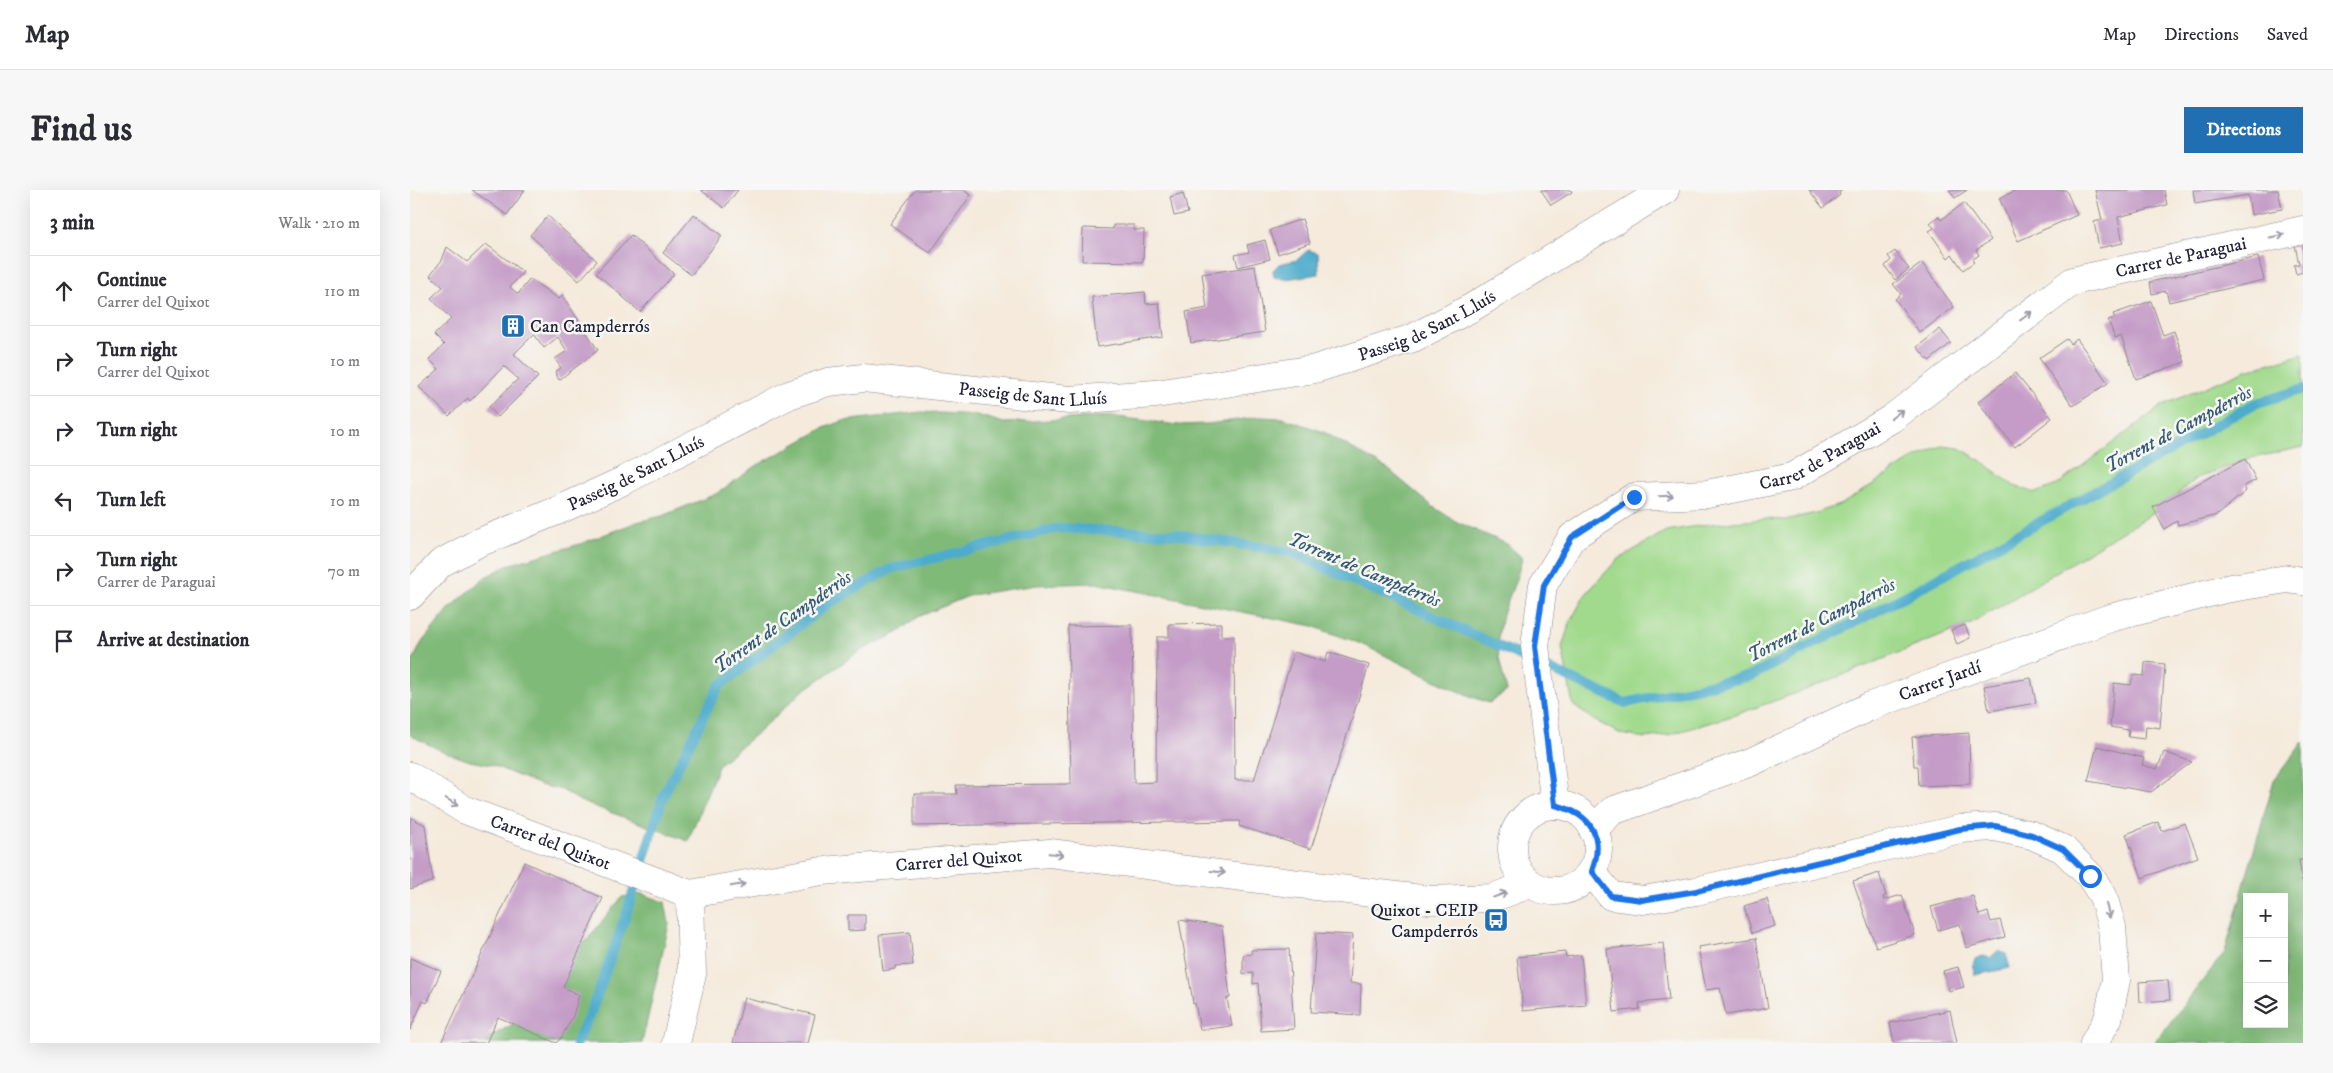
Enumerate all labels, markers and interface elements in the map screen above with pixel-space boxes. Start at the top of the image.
text: Map [25,20,69,50]
text: Map [2103,24,2136,46]
text: Directions [2164,24,2239,46]
text: Saved [2267,24,2308,46]
button: Directions [2184,107,2303,153]
text: Find us [30,108,132,152]
text: 3 min [50,210,95,236]
text: Walk · 210 m [278,213,360,233]
one-way arrow [2269,231,2285,240]
street label: Carrer de Paraguai [2113,233,2249,283]
text: Continue [97,269,167,292]
icon: ahead [50,277,78,305]
text: 110 m [324,281,360,301]
street label: Passeig de Sant Lluís [1356,286,1500,367]
text: Carrer del Quixot [97,292,210,312]
one-way arrow [2019,311,2033,321]
building icon: Can Campderrós [500,313,526,339]
place label: Can Campderrós [530,316,650,338]
text: Turn right [97,339,177,362]
icon: right [50,347,78,375]
text: 10 m [330,351,360,371]
text: Carrer del Quixot [97,362,210,382]
street label: Passeig de Sant Lluís [957,378,1108,412]
water label: Torrent de Campderròs [2101,380,2258,479]
one-way arrow [1890,409,1904,419]
icon: right [50,417,78,445]
street label: Carrer de Paraguai [1758,418,1885,495]
text: Turn right [97,419,177,442]
text: 10 m [330,421,360,441]
street label: Passeig de Sant Lluís [565,431,708,517]
route end [1623,486,1646,509]
icon: left [50,487,78,515]
text: Turn left [97,489,166,512]
text: 10 m [330,491,360,511]
one-way arrow [1658,491,1674,501]
water label: Torrent de Campderròs [1285,528,1445,614]
text: Turn right [97,549,177,572]
icon: right [50,557,78,585]
text: 70 m [328,561,360,581]
water label: Torrent de Campderròs [710,565,858,679]
text: Carrer de Paraguai [97,572,216,592]
water label: Torrent de Campderròs [1744,573,1901,668]
icon: arrive [50,627,78,655]
text: Arrive at destination [97,629,249,652]
street label: Carrer Jardí [1896,656,1985,707]
one-way arrow [444,797,458,807]
street label: Carrer del Quixot [487,810,614,875]
street label: Carrer del Quixot [895,845,1023,877]
one-way arrow [1048,849,1064,858]
route start [2079,865,2102,888]
one-way arrow [1210,867,1226,877]
one-way arrow [730,880,746,890]
one-way arrow [1492,890,1508,899]
map controls [2243,893,2288,1028]
button: + [2243,893,2288,938]
place label: Quixot - CEIP Campderrós [1370,900,1478,943]
one-way arrow [2103,903,2113,919]
bus stop icon: Quixot - CEIP Campderrós [1483,907,1509,933]
button: − [2243,938,2288,983]
button: layers [2243,983,2288,1028]

